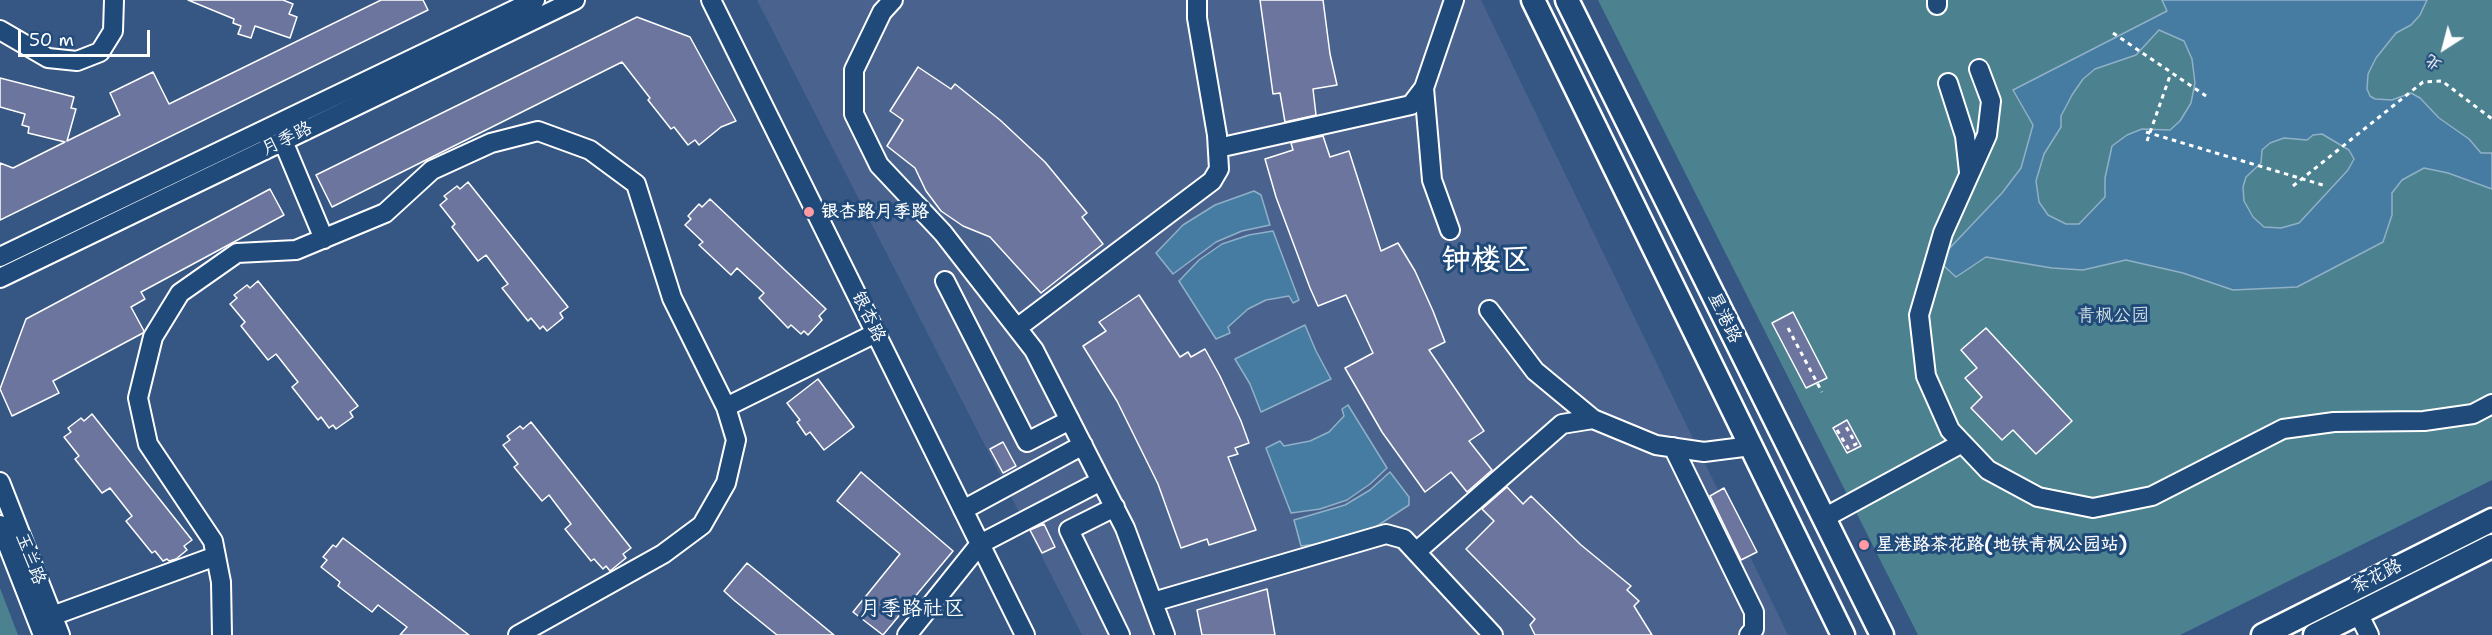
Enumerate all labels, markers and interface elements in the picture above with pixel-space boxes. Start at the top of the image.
scale bar [21,18,153,56]
north arrow [2414,18,2474,78]
text: 50 m [29,28,74,52]
text: 北 [2420,50,2446,76]
street label: 月季路 [258,117,316,161]
place label: 银杏路月季路 [821,201,929,223]
marker: 银杏路月季路 [802,205,816,219]
district label: 钟楼区 [1441,243,1531,279]
street label: 银杏路 [846,288,890,346]
street label: 星港路 [1702,289,1746,347]
park label: 青枫公园 [2077,305,2149,327]
street label: 玉兰路 [10,530,50,588]
place label: 星港路茶花路(地铁青枫公园站) [1876,534,2127,556]
marker: 星港路茶花路(地铁青枫公园站) [1857,538,1871,552]
street label: 茶花路 [2348,555,2406,599]
district label: 月季路社区 [860,597,964,623]

